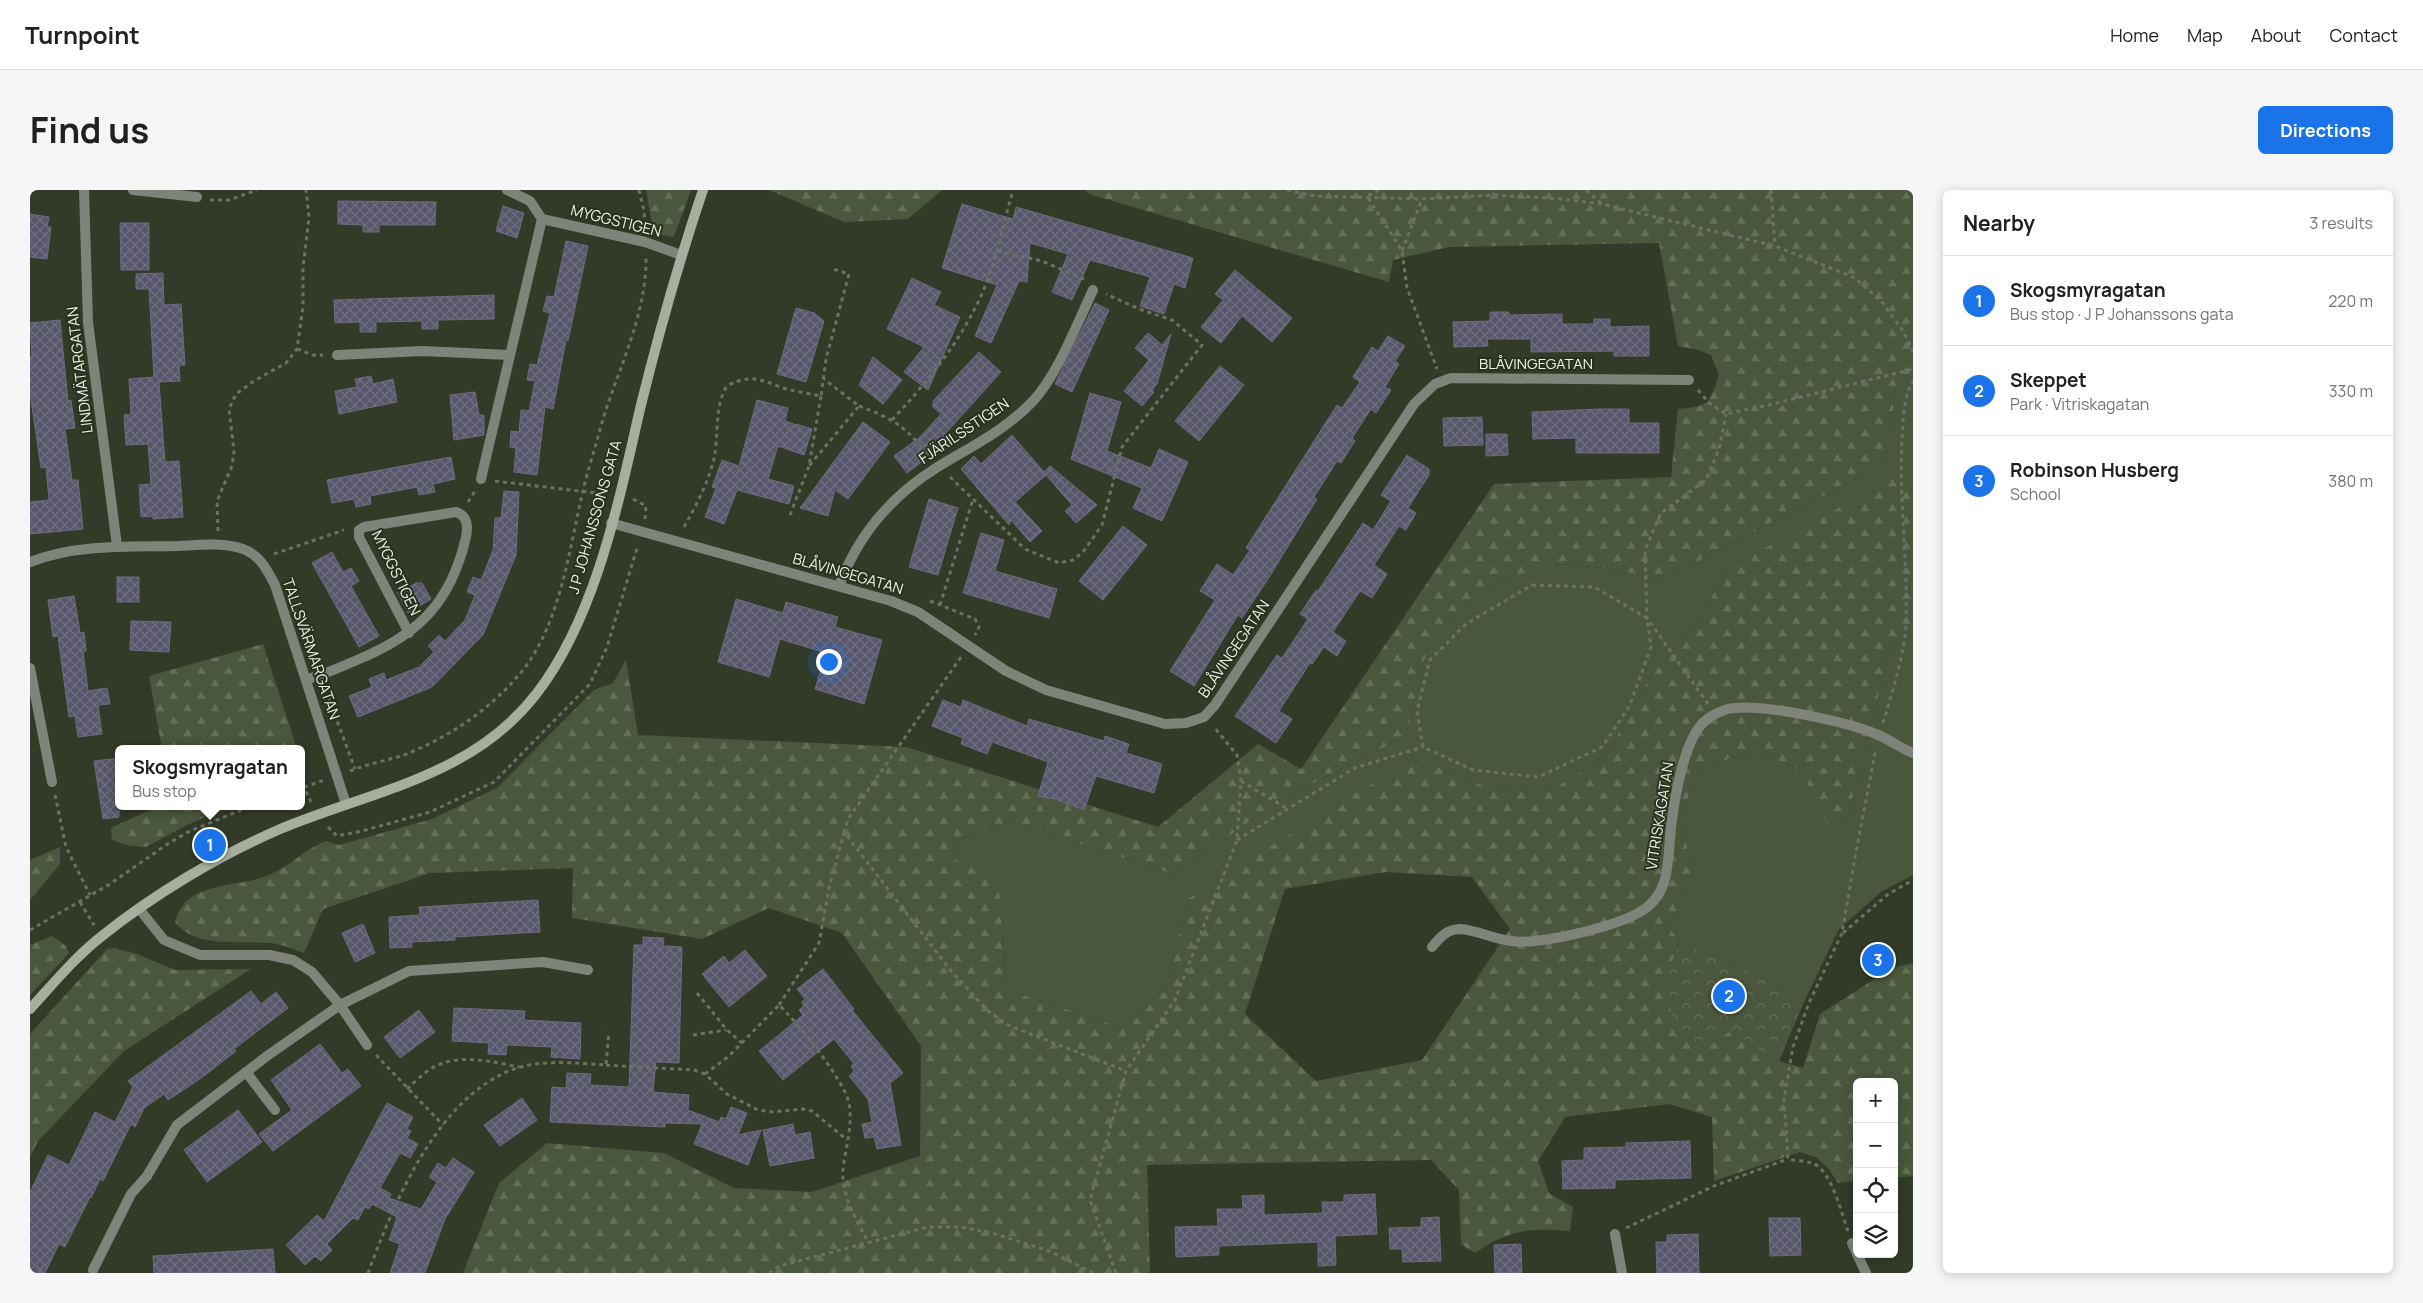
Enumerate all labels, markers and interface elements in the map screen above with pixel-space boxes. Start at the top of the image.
text: Turnpoint [25,18,140,51]
text: Home [2110,23,2159,47]
text: Map [2187,23,2223,47]
text: About [2251,23,2301,47]
text: Contact [2329,23,2398,47]
text: Find us [30,106,149,154]
button: Directions [2258,106,2393,154]
street label: MYGGSTIGEN [569,199,664,242]
text: Nearby [1963,209,2035,237]
text: 3 results [2310,212,2373,234]
text: Skogsmyragatan [2010,277,2166,303]
text: 1 [1975,290,1983,312]
text: 220 m [2328,290,2373,312]
text: Bus stop · J P Johanssons gata [2010,303,2234,325]
street label: LINDMÄTARGATAN [61,305,98,435]
street label: BLÅVINGEGATAN [1479,353,1593,374]
text: Skeppet [2010,367,2087,393]
text: 2 [1974,380,1984,402]
text: 330 m [2329,380,2373,402]
street label: FJÄRILSSTIGEN [914,393,1013,469]
text: Park · Vitriskagatan [2010,393,2149,415]
street label: J P JOHANSSONS GATA [563,437,627,596]
text: Robinson Husberg [2010,457,2179,483]
text: 3 [1974,470,1984,492]
text: 380 m [2328,470,2373,492]
text: School [2010,483,2061,505]
street label: MYGGSTIGEN [367,527,426,619]
street label: BLÅVINGEGATAN [790,548,906,599]
street label: TALLSVÄRMARGATAN [277,575,346,722]
street label: BLÅVINGEGATAN [1193,596,1274,702]
your location [816,649,842,675]
popup [115,745,305,810]
text: Skogsmyragatan [132,754,288,780]
street label: VITRISKAGATAN [1641,760,1678,871]
text: Bus stop [132,780,197,802]
pin: 1 [194,826,226,864]
pin: 3 [1862,941,1894,979]
pin: 2 [1713,977,1745,1015]
map controls [1853,1078,1898,1258]
button: + [1853,1078,1898,1123]
button: − [1853,1123,1898,1168]
button: locate [1853,1168,1898,1213]
button: layers [1853,1213,1898,1258]

